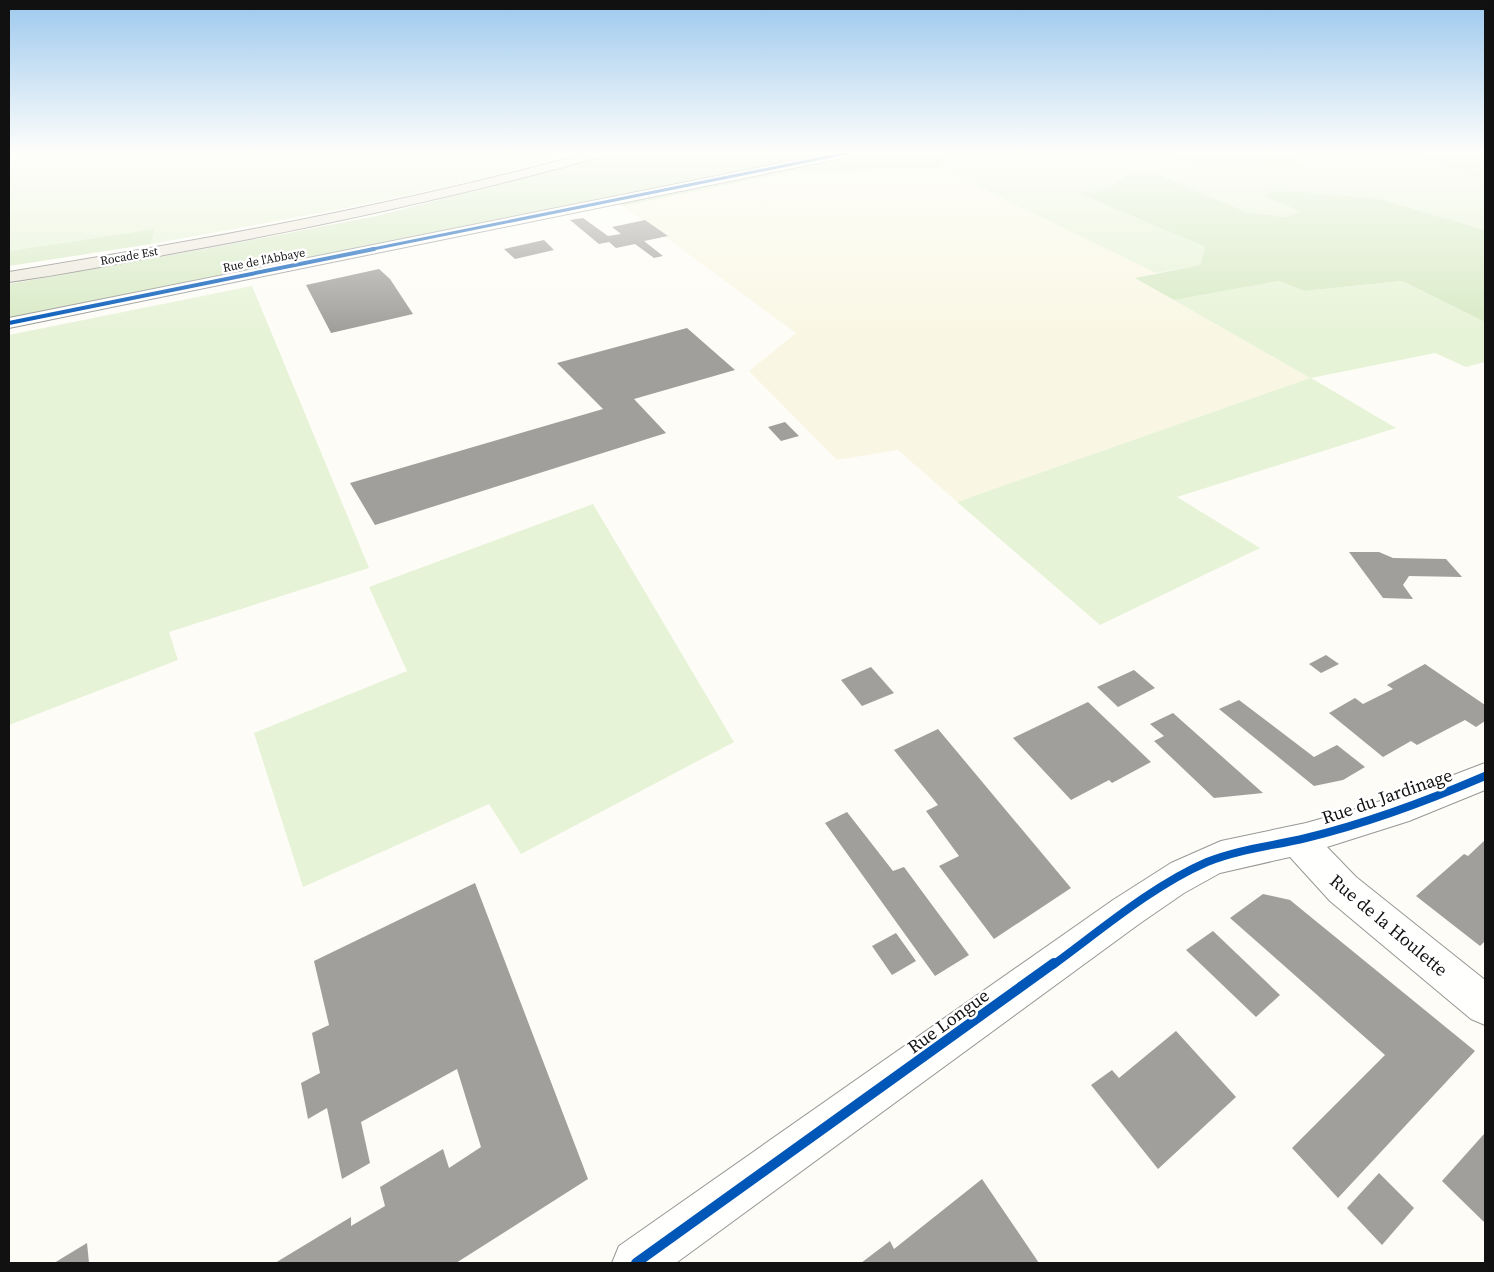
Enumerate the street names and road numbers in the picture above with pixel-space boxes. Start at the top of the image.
street label: Rocade Est [99,243,159,269]
street label: Rue de l'Abbaye [222,244,306,276]
street label: Rue du Jardinage [1318,762,1456,830]
street label: Rue de la Houlette [1325,868,1453,982]
street label: Rue Longue [902,983,994,1059]

